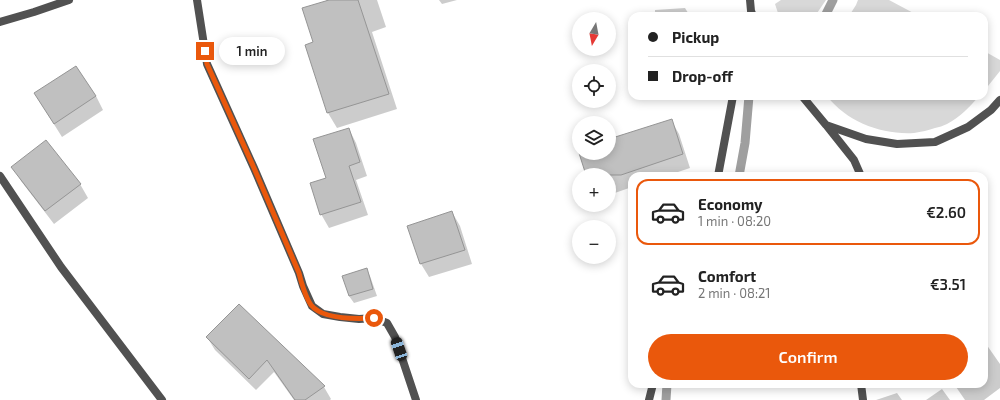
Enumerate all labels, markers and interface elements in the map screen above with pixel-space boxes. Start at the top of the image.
north arrow [572,12,616,56]
map controls [572,12,616,264]
text: Pickup [672,28,719,46]
callout: 1 min [219,37,285,65]
route end [196,42,214,60]
text: 1 min [237,43,267,59]
button: locate [572,64,616,108]
text: Drop-off [672,67,733,85]
button: layers [572,116,616,160]
button: + [572,168,616,212]
icon: car [650,194,686,230]
text: Economy [698,195,763,213]
text: €2.60 [926,203,966,221]
text: 1 min · 08:20 [698,213,771,229]
button: − [572,220,616,264]
icon: car [650,266,686,302]
text: Comfort [698,267,756,285]
text: €3.51 [930,275,966,293]
text: 2 min · 08:21 [698,285,771,301]
route start [365,309,383,327]
button: Confirm [648,334,968,380]
car [389,336,409,362]

